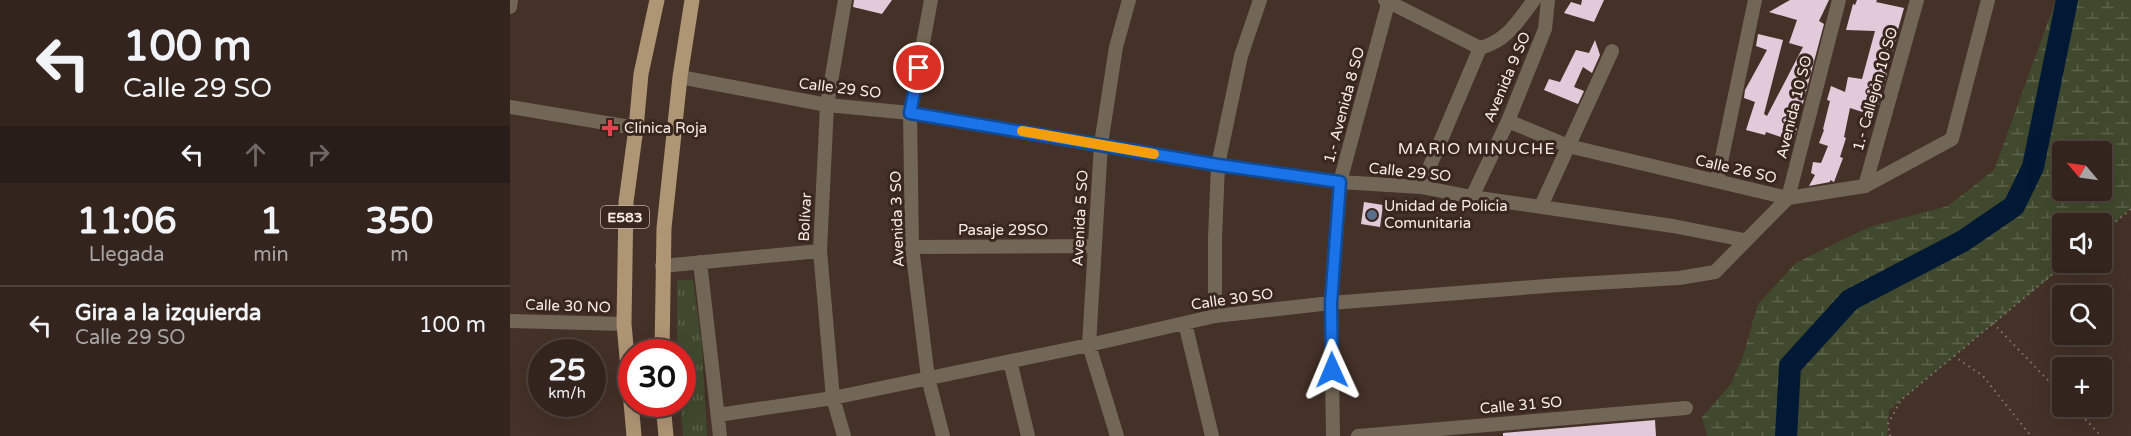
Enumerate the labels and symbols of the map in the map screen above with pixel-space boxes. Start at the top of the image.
street label: 1.- Callejón 10 SO [1849,25,1901,153]
street label: Avenida 9 SO [1480,29,1534,125]
pin [893,42,944,93]
street label: 1.- Avenida 8 SO [1320,45,1368,165]
street label: Avenida 10 SO [1772,53,1816,161]
street label: Calle 29 SO [798,74,882,102]
marker: Clinica Roja [601,119,619,137]
place label: Clinica Roja [624,119,707,137]
district label: MARIO MINUCHE [1398,139,1556,159]
north arrow [2052,141,2112,201]
street label: Calle 26 SO [1694,151,1778,187]
street label: Calle 29 SO [1368,159,1452,185]
street label: Avenida 5 SO [1068,169,1092,267]
street label: Avenida 3 SO [886,171,908,267]
street label: Bolívar [795,192,815,242]
place label: Unidad de Policia Comunitaria [1384,197,1508,232]
road number: E583 [601,206,649,228]
marker: Unidad de Policia Comunitaria [1365,208,1379,222]
street label: Pasaje 29SO [958,221,1048,239]
street label: Calle 30 SO [1190,284,1274,314]
street label: Calle 30 NO [525,296,611,316]
position arrow [1300,338,1364,402]
speed limit sign: 30 [618,339,696,417]
street label: Calle 31 SO [1479,392,1563,418]

